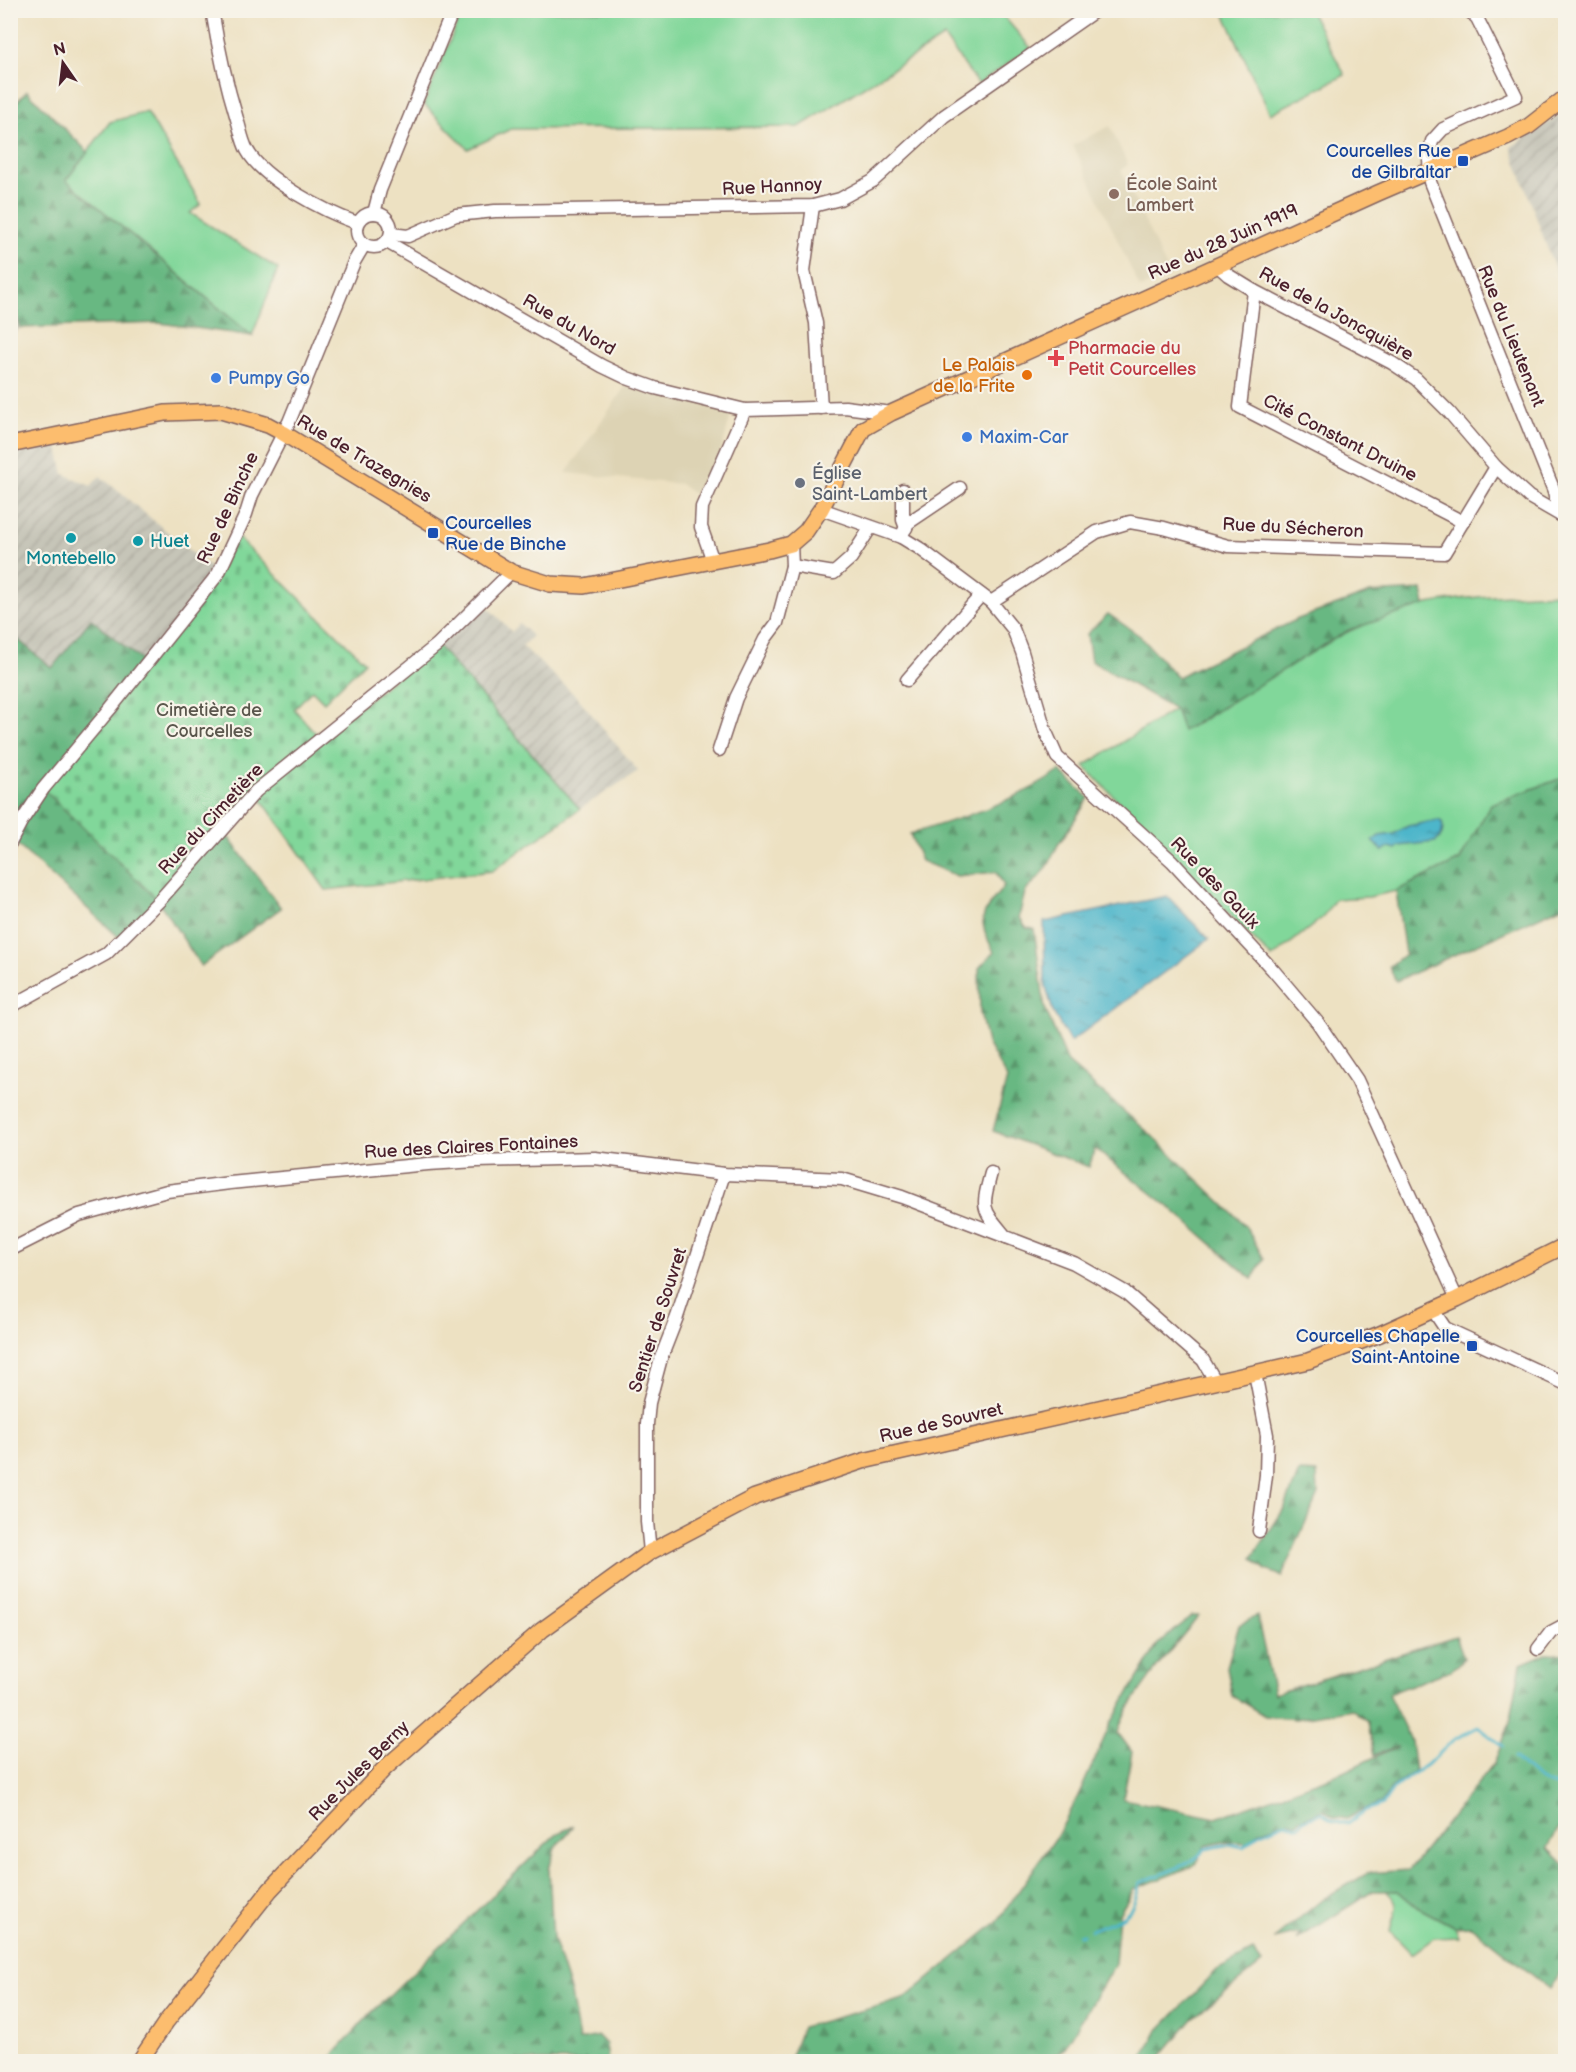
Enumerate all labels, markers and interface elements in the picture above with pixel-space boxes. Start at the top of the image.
north arrow [33,33,93,93]
text: N [52,39,68,61]
place label: Courcelles Rue de Gilbraltar [1326,141,1451,183]
marker: Courcelles Rue de Gilbraltar [1456,154,1470,168]
place label: École Saint Lambert [1126,172,1218,216]
street label: Rue Hannoy [721,174,823,200]
marker: École Saint Lambert [1107,187,1121,201]
street label: Rue du 28 Juin 1919 [1145,199,1301,285]
street label: Rue du Lieutenant [1473,262,1549,410]
street label: Rue de la Joncquière [1255,263,1417,365]
street label: Rue du Nord [519,290,619,360]
place label: Pharmacie du Petit Courcelles [1068,338,1196,380]
marker: Pharmacie du Petit Courcelles [1049,351,1063,365]
place label: Le Palais de la Frite [933,355,1015,397]
place label: Pumpy Go [228,368,310,389]
marker: Le Palais de la Frite [1020,368,1034,382]
marker: Pumpy Go [209,371,223,385]
street label: Cité Constant Druine [1259,390,1421,486]
street label: Rue de Trazegnies [293,411,435,508]
place label: Maxim-Car [979,427,1069,448]
marker: Maxim-Car [960,430,974,444]
street label: Rue de Binche [193,448,263,567]
place label: Église Saint-Lambert [812,461,928,505]
marker: Église Saint-Lambert [793,476,807,490]
place label: Courcelles Rue de Binche [445,513,566,555]
street label: Rue du Sécheron [1222,514,1364,542]
marker: Courcelles Rue de Binche [426,526,440,540]
marker: Montebello [64,531,78,545]
place label: Huet [150,531,190,552]
marker: Huet [131,534,145,548]
place label: Montebello [26,548,116,569]
park label: Cimetière de Courcelles [156,700,262,742]
street label: Rue du Cimetière [154,759,268,879]
street label: Rue des Gaulx [1166,833,1264,934]
street label: Rue des Claires Fontaines [363,1131,579,1163]
street label: Sentier de Souvret [625,1245,691,1395]
place label: Courcelles Chapelle Saint-Antoine [1296,1326,1460,1368]
marker: Courcelles Chapelle Saint-Antoine [1465,1339,1479,1353]
street label: Rue de Souvret [877,1399,1005,1447]
street label: Rue Jules Berny [305,1716,414,1825]

